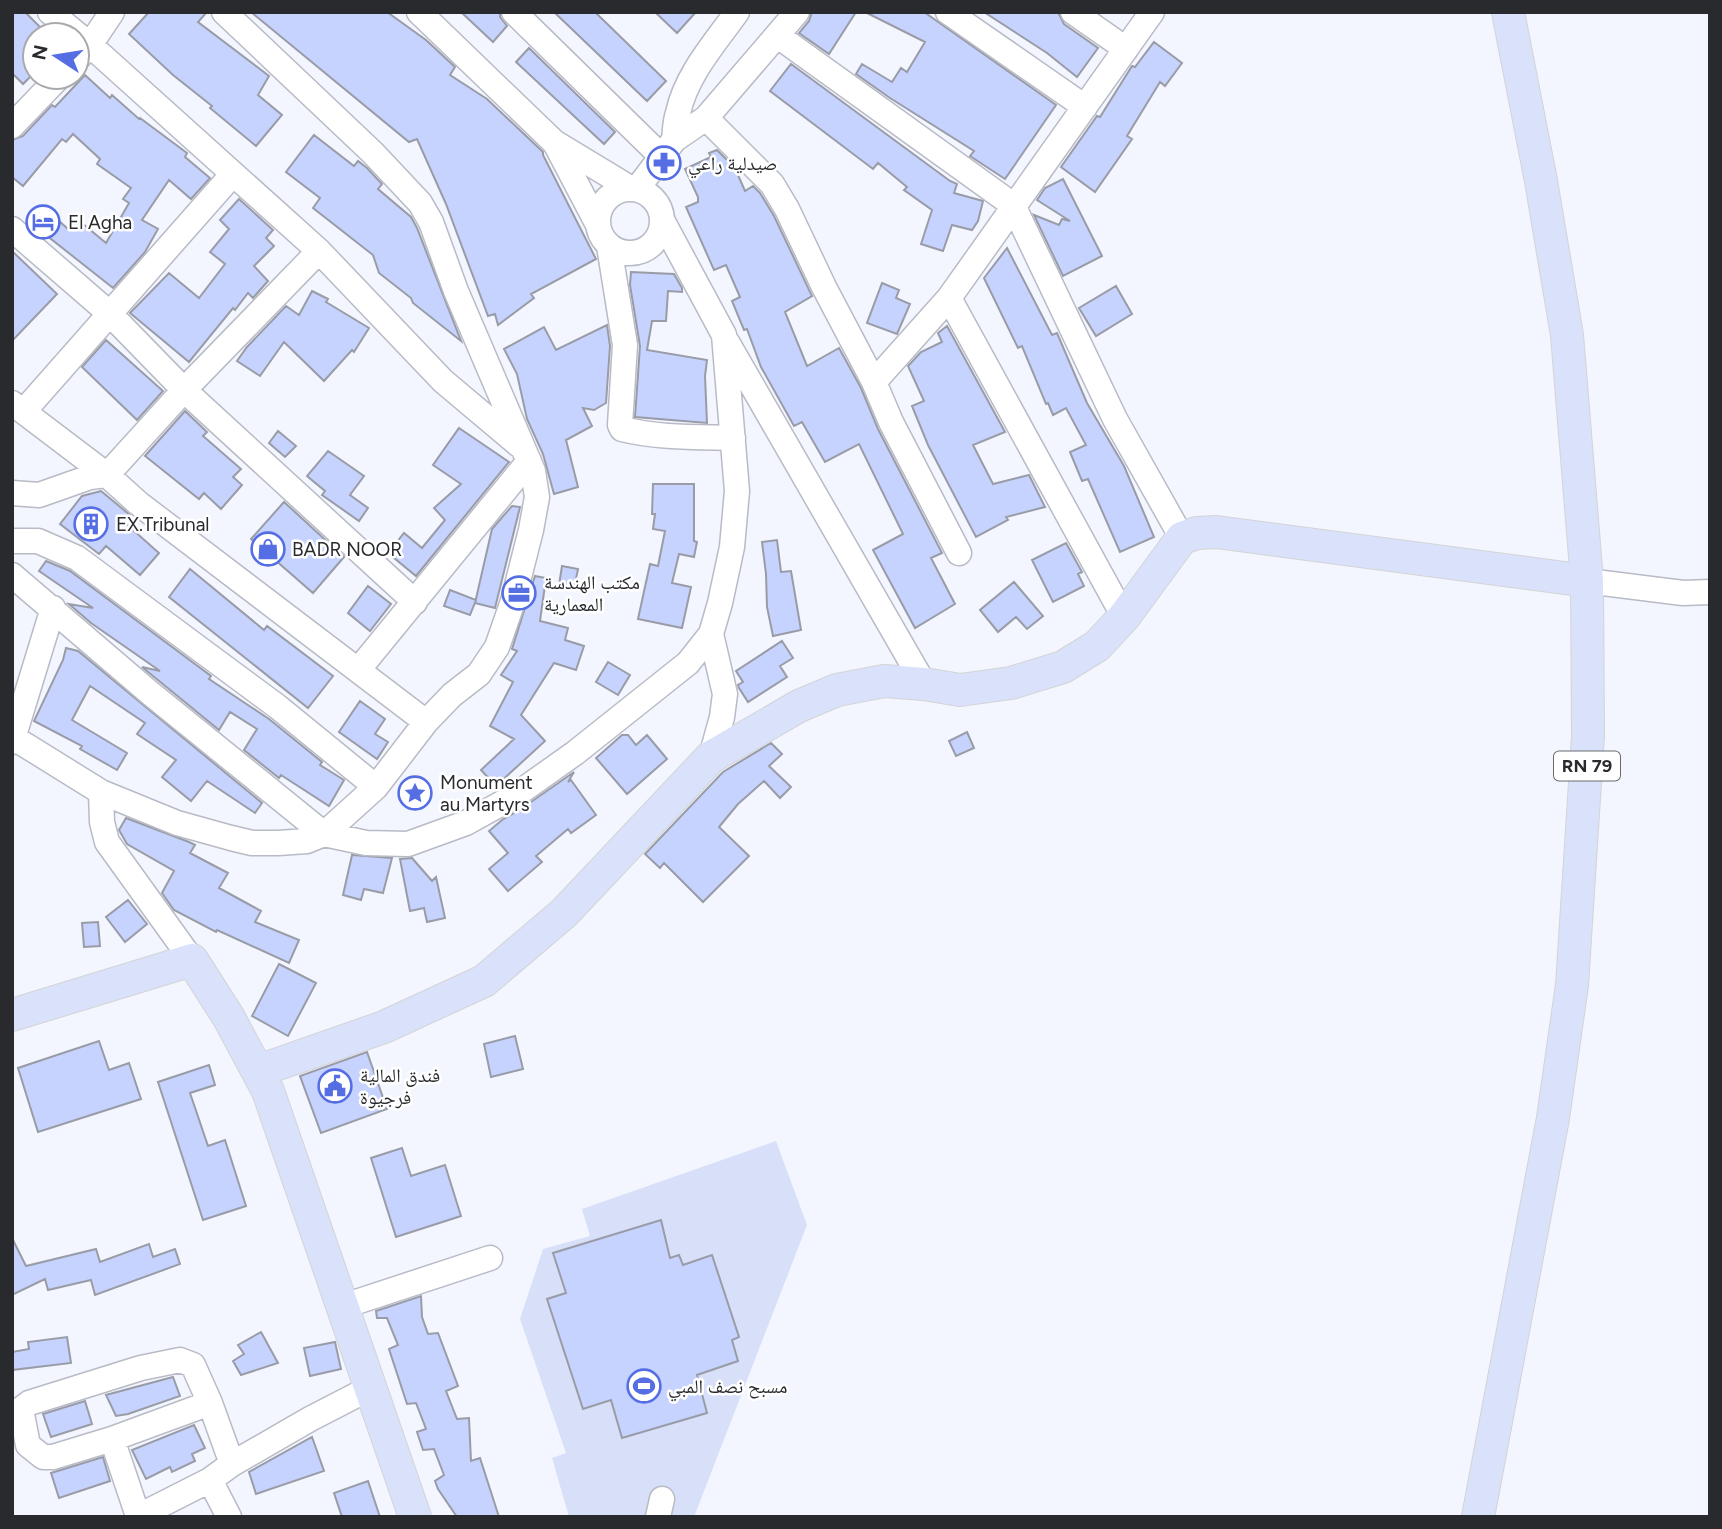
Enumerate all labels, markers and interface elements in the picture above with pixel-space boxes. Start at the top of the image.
north arrow [21,21,91,91]
text: N [27,43,53,62]
pharmacy icon: صيدلية راعي [645,144,683,182]
place label: صيدلية راعي [688,152,777,179]
hotel icon: El Agha [24,203,62,241]
place label: El Agha [68,211,132,234]
building icon: EX.Tribunal [72,505,110,543]
place label: EX.Tribunal [116,513,210,536]
shop icon: BADR NOOR [249,530,287,568]
place label: BADR NOOR [292,538,402,561]
place label: مكتب الهندسة المعمارية [544,571,640,616]
office icon: مكتب الهندسة المعمارية [500,574,538,612]
road number: RN 79 [1554,752,1620,780]
place label: Monument au Martyrs [440,771,533,816]
place icon: Monument au Martyrs [396,774,434,812]
place label: فندق المالية فرجيوة [360,1064,440,1109]
public building icon: فندق المالية فرجيوة [316,1067,354,1105]
sports icon: مسبح نصف المبي [625,1367,663,1405]
place label: مسبح نصف المبي [668,1375,787,1402]

